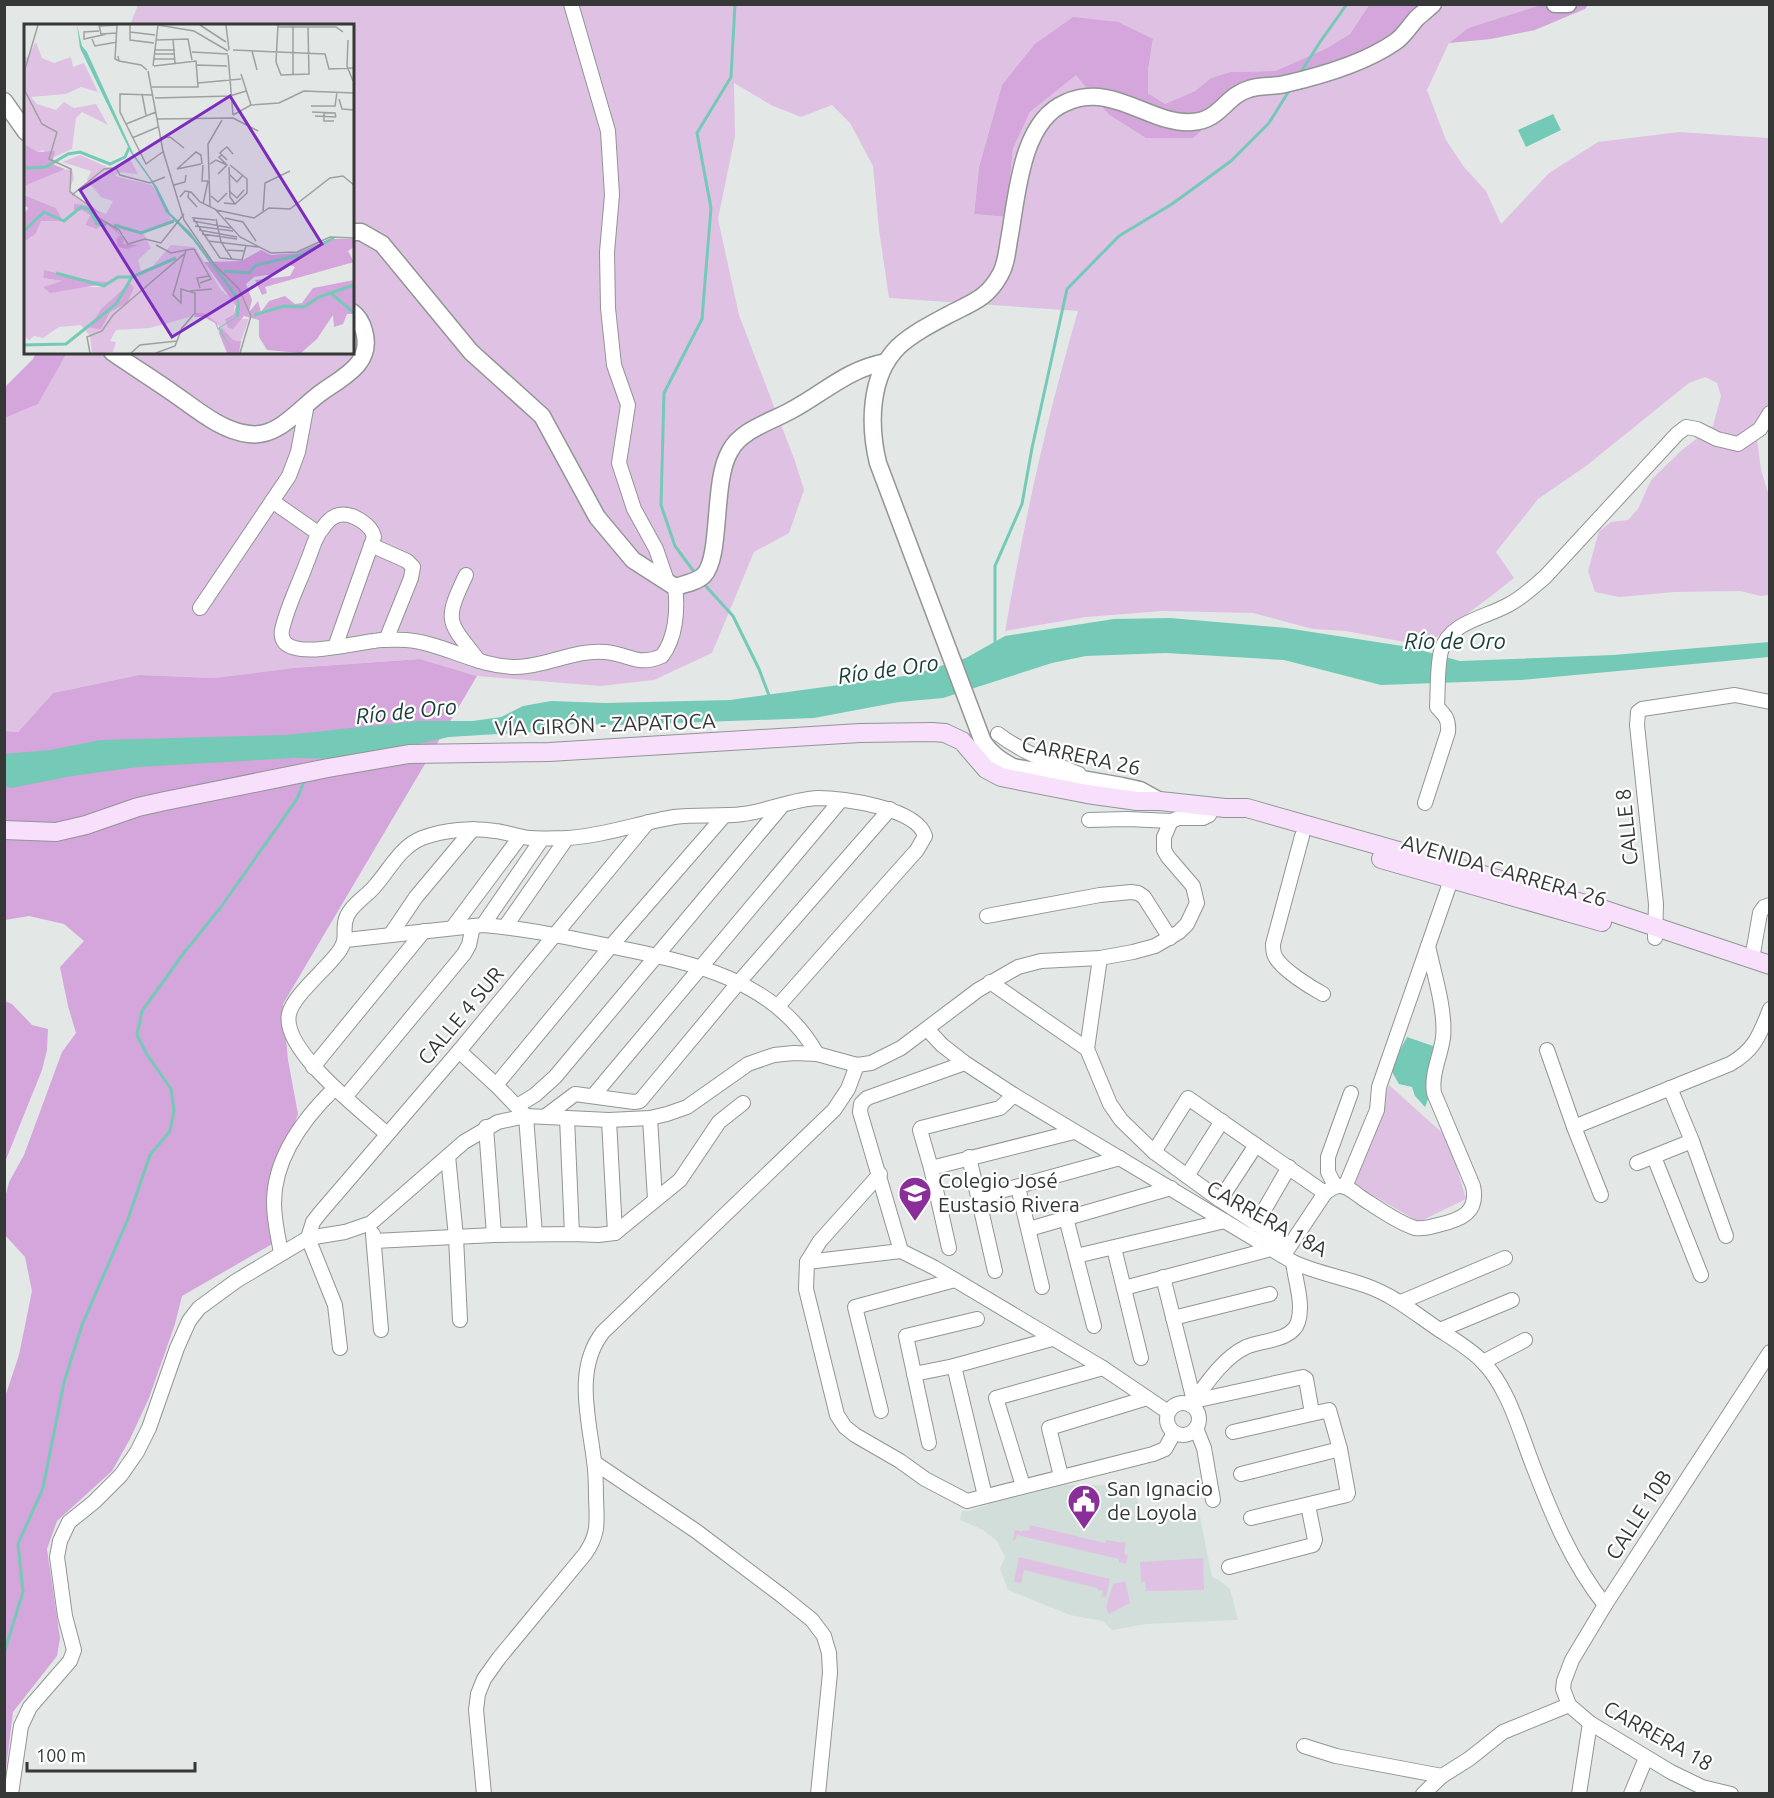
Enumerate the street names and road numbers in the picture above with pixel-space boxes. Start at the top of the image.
street label: VÍA GIRÓN - ZAPATOCA [494,708,716,740]
street label: CARRERA 26 [1020,731,1143,779]
street label: CALLE 8 [1610,788,1642,867]
street label: AVENIDA CARRERA 26 [1399,829,1609,911]
street label: CALLE 4 SUR [412,962,508,1069]
street label: CARRERA 18A [1203,1175,1332,1261]
street label: CALLE 10B [1600,1465,1676,1564]
street label: CARRERA 18 [1600,1695,1717,1775]

